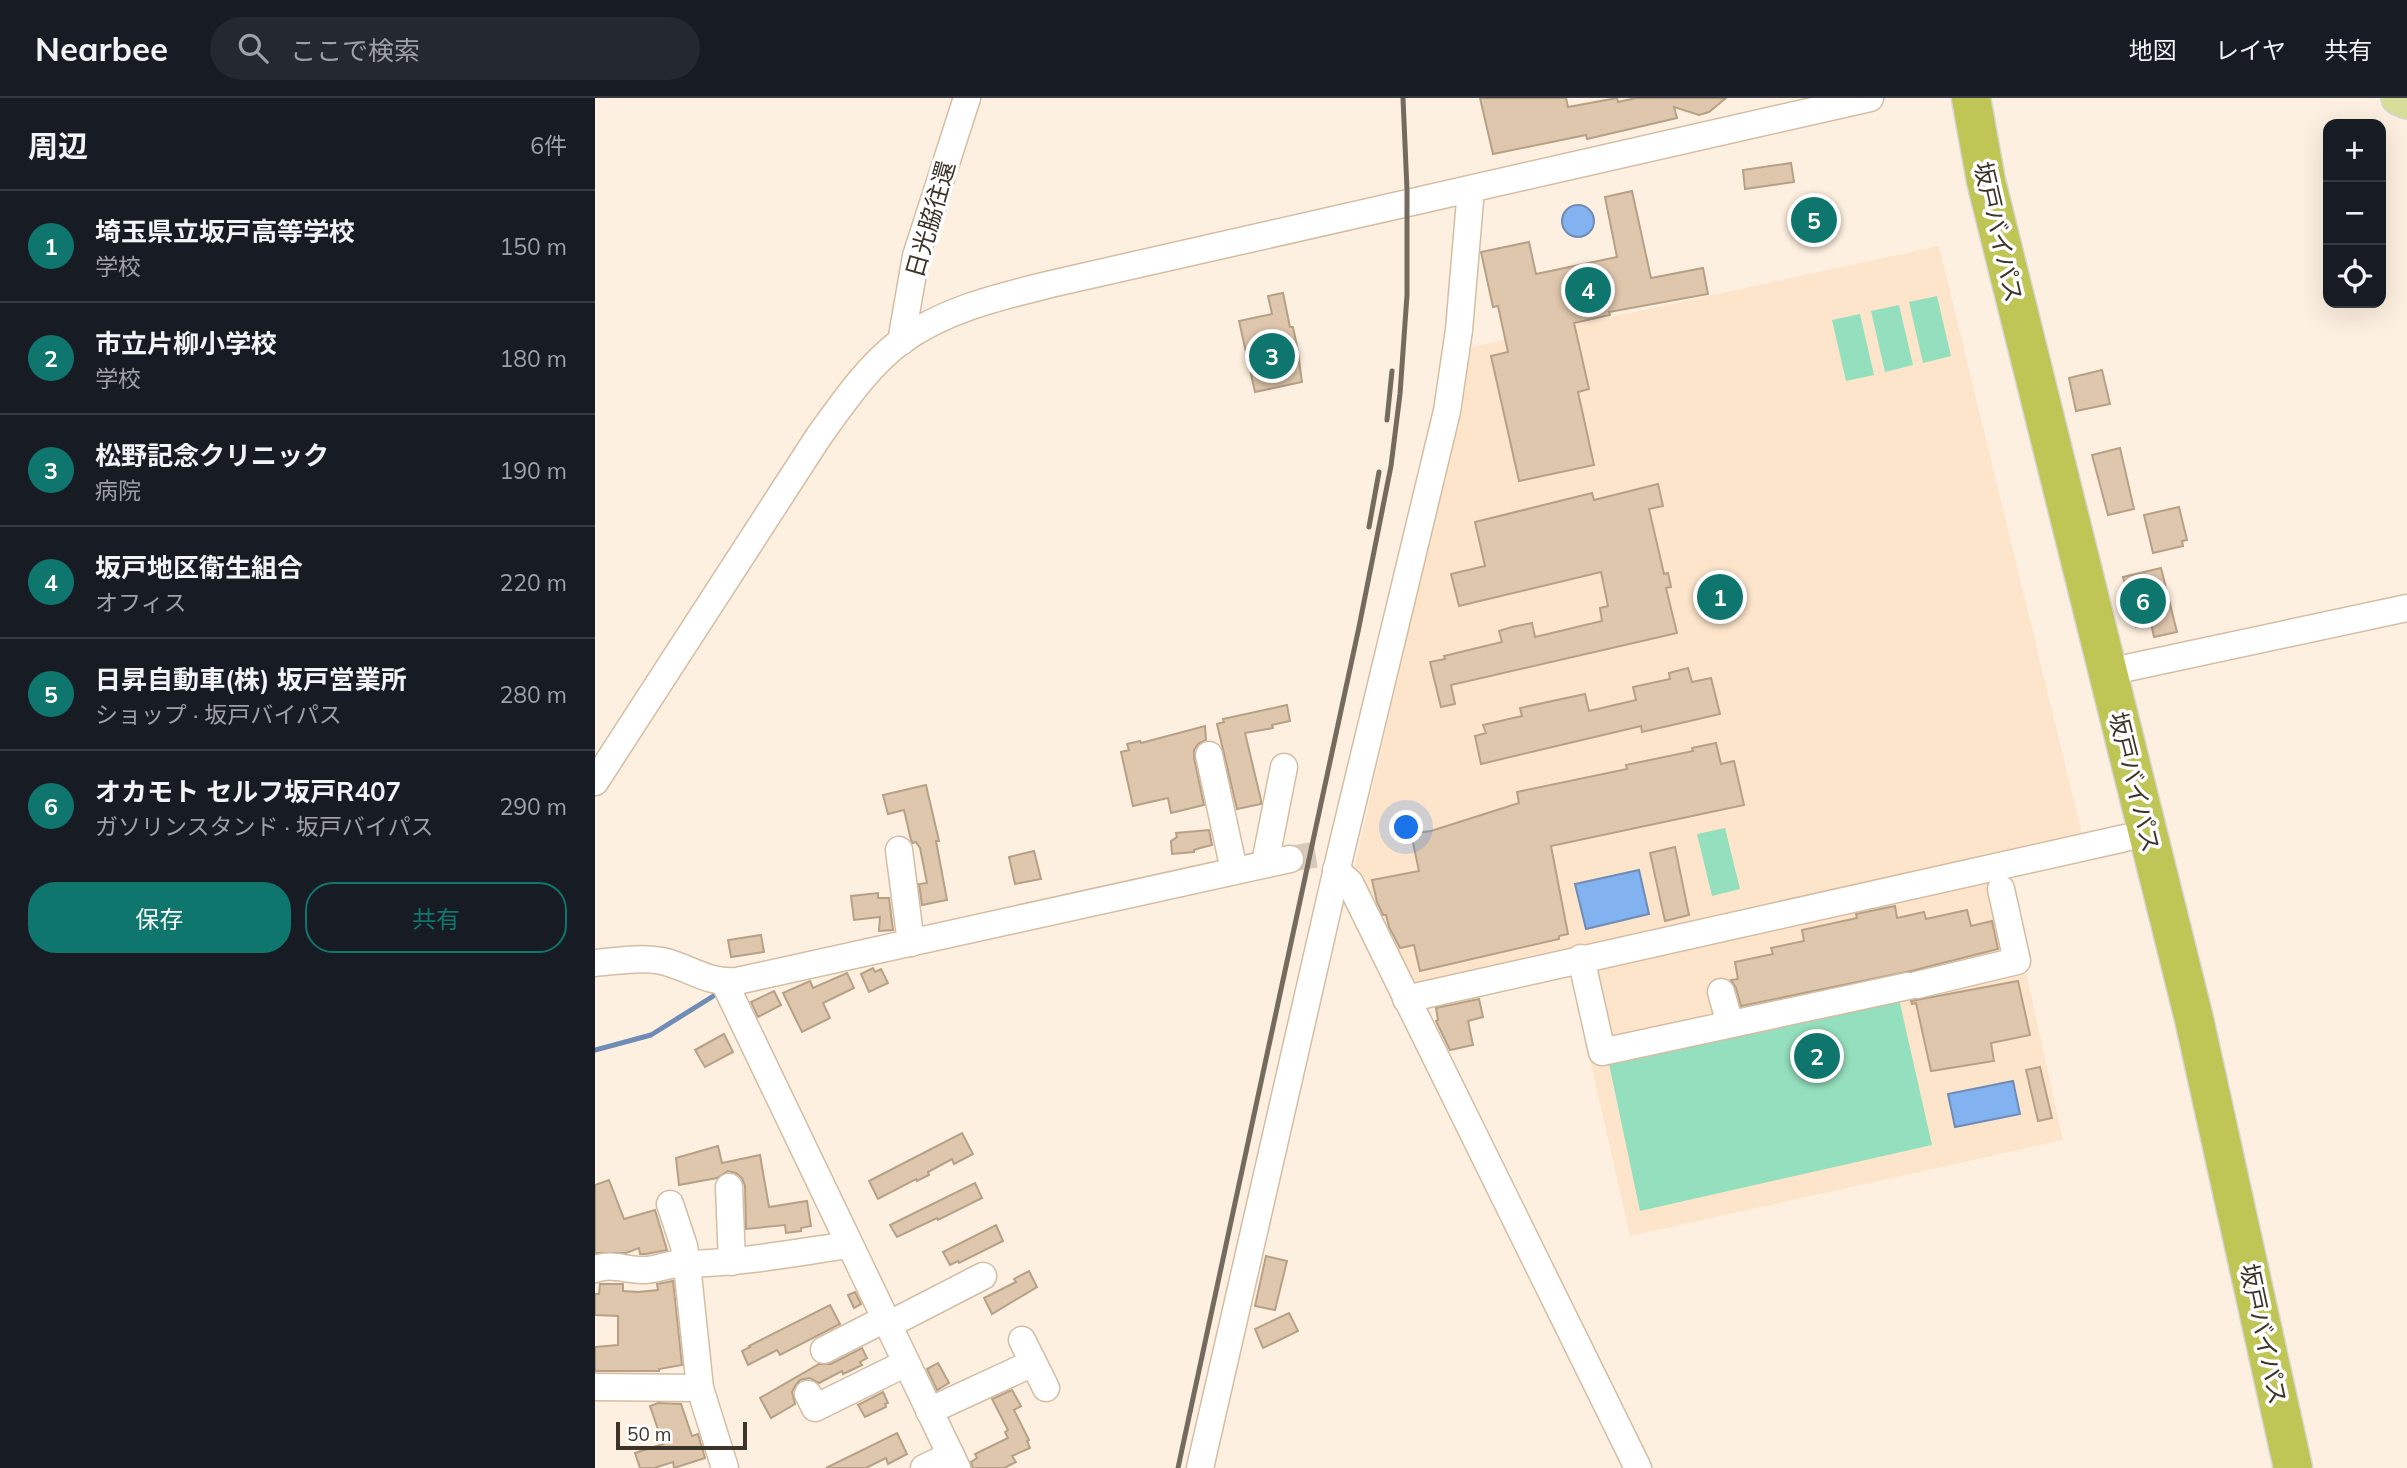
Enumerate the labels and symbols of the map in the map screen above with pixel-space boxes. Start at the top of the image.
street label: 日光脇往還 [899,157,961,281]
street label: 坂戸バイパス [1968,159,2030,305]
pin: 5 [1791,194,1837,246]
pin: 4 [1565,264,1611,316]
pin: 3 [1249,330,1295,382]
pin: 1 [1697,571,1743,623]
pin: 6 [2120,575,2166,627]
street label: 坂戸バイパス [2103,709,2167,855]
your location [1389,810,1423,844]
pin: 2 [1794,1030,1840,1082]
street label: 坂戸バイパス [2234,1261,2294,1407]
scale bar [616,1419,747,1451]

